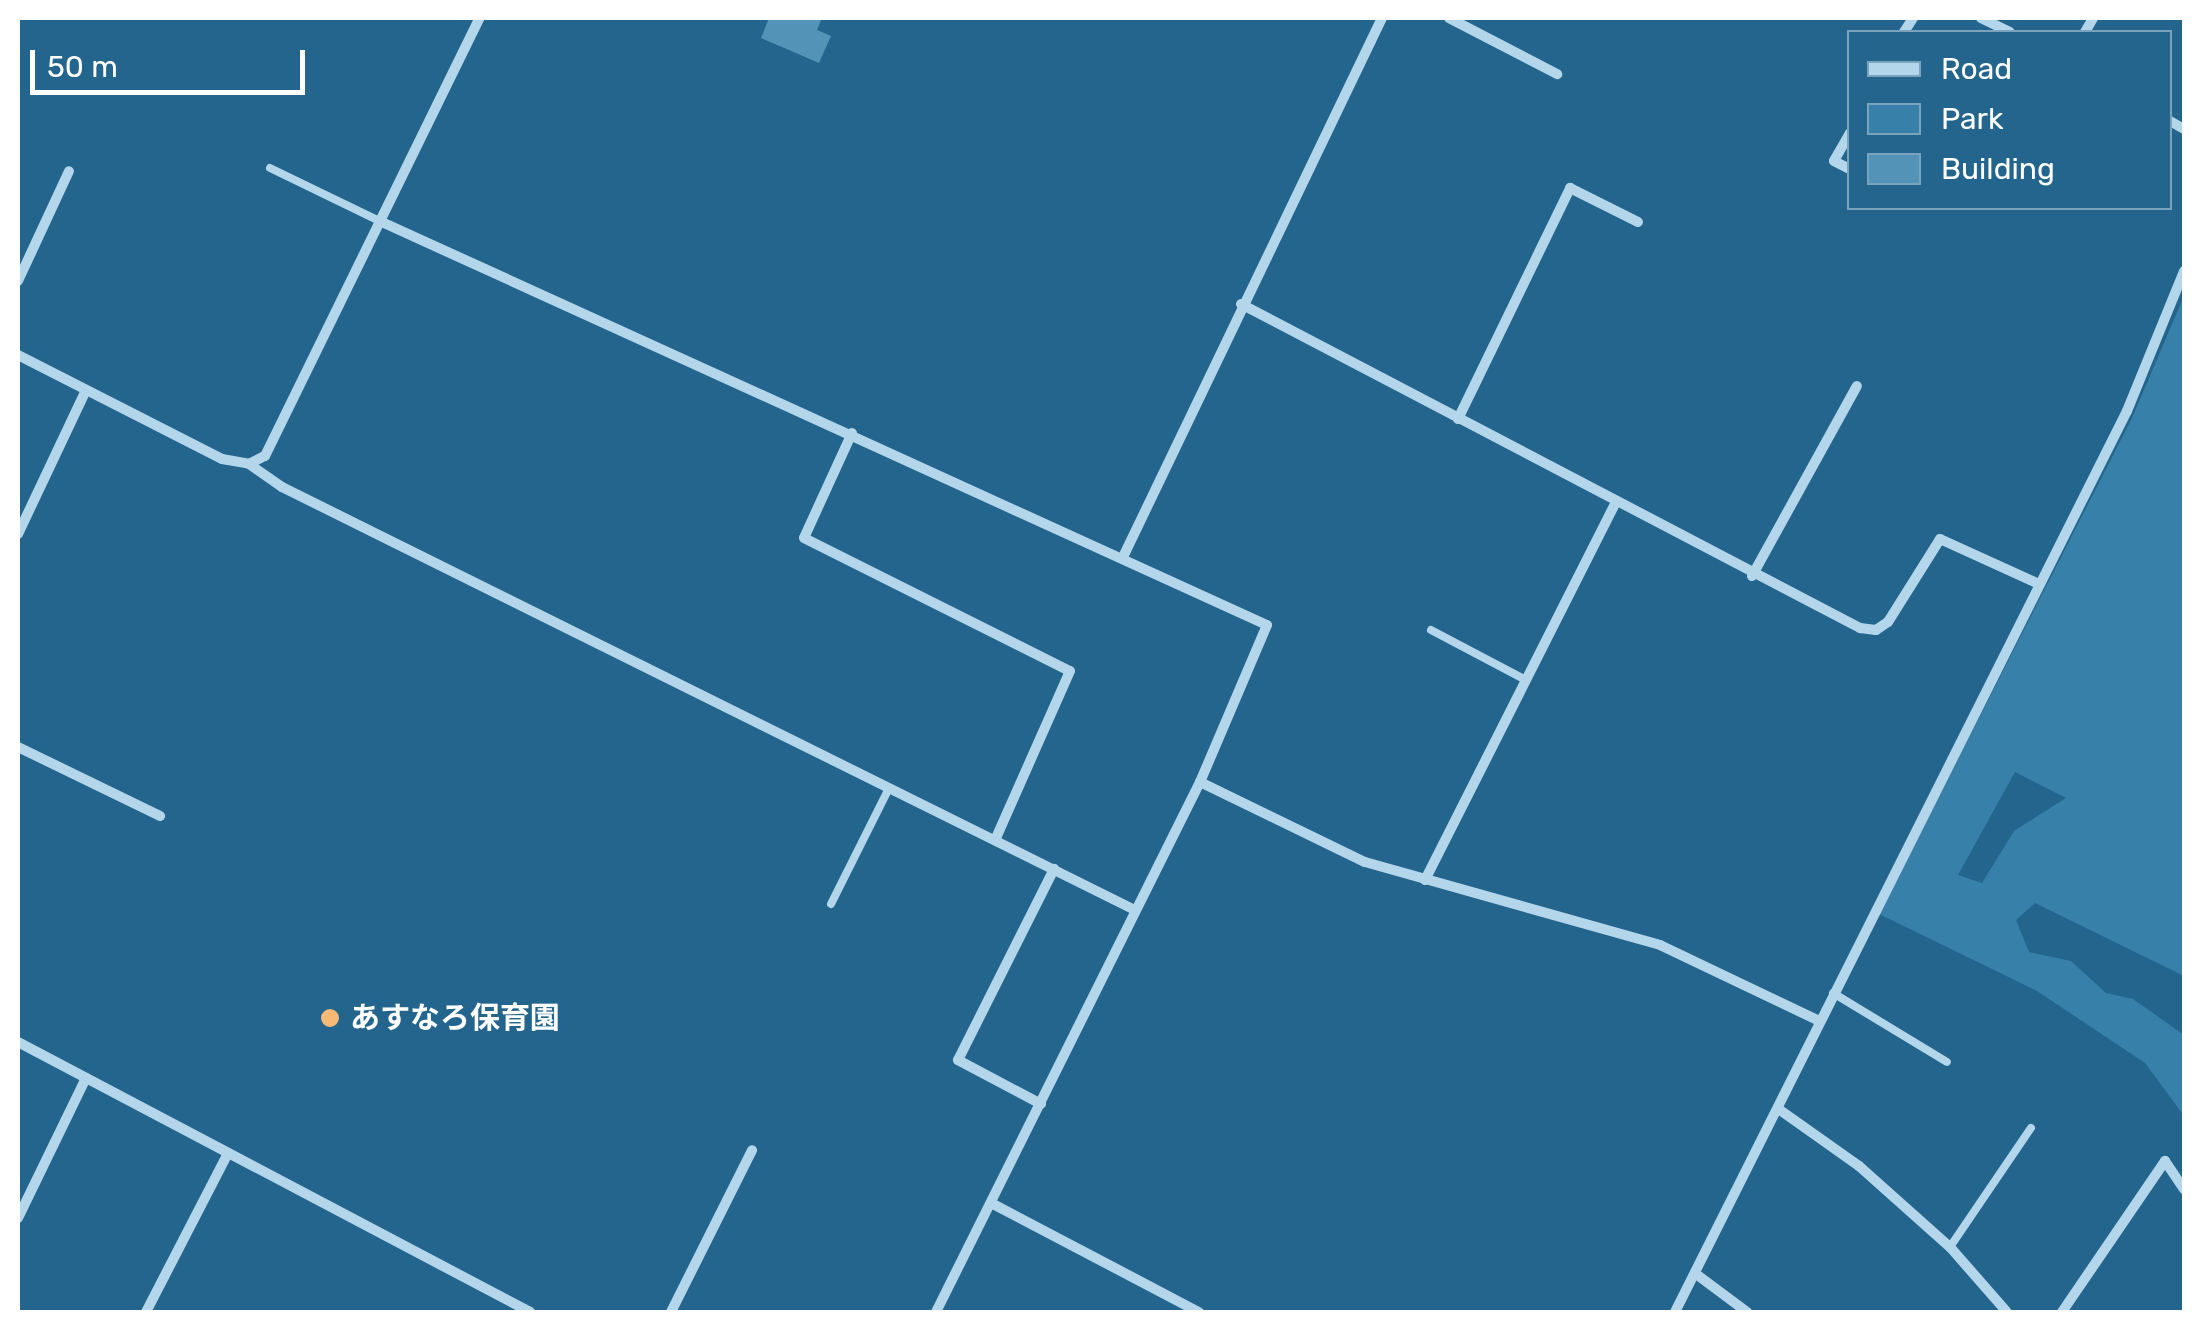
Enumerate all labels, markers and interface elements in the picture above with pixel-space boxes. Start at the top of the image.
scale bar [35,30,310,92]
legend [1847,30,2172,210]
text: 50 m [47,49,118,85]
text: Road [1941,51,2012,87]
text: Park [1941,101,2003,137]
text: Building [1941,151,2055,187]
place label: あすなろ保育園 [350,1000,560,1036]
marker: あすなろ保育園 [319,1007,341,1029]

